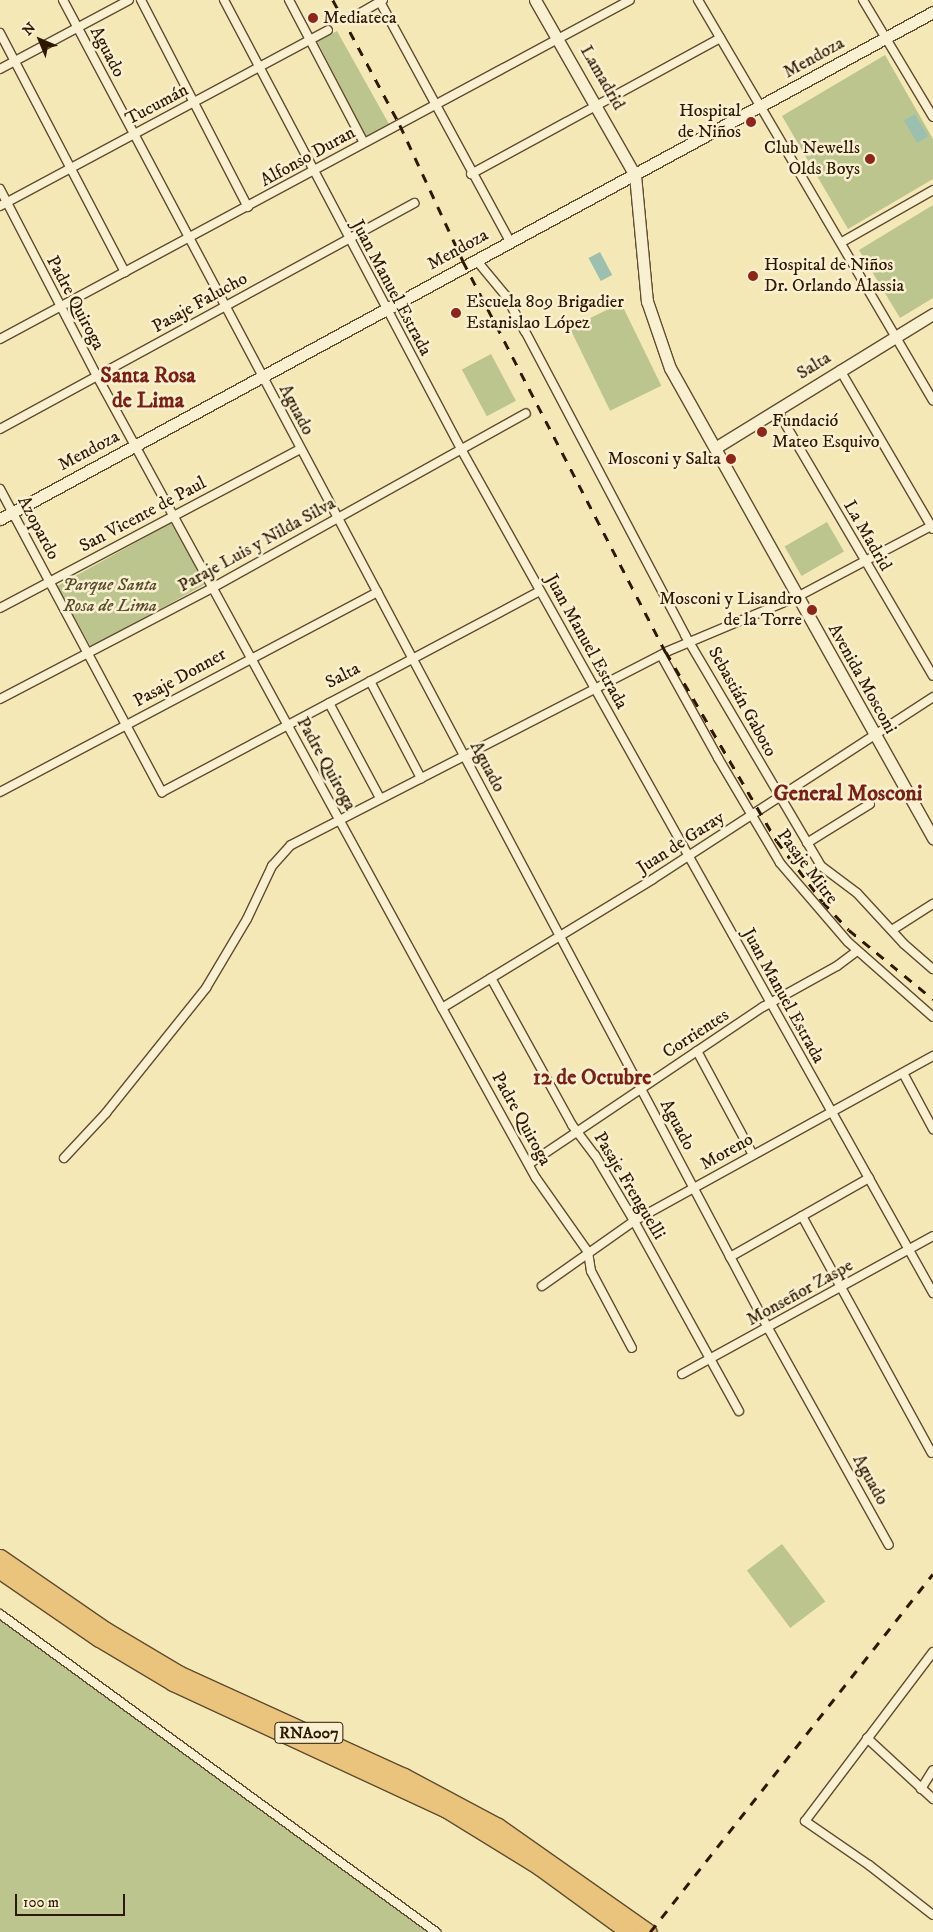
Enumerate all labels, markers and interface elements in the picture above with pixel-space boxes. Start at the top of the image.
place label: Mediateca [323,7,397,29]
marker: Mediateca [307,12,319,24]
north arrow [15,15,65,65]
text: N [19,19,40,40]
street label: Aguado [85,23,129,81]
street label: Mendoza [780,33,848,83]
street label: Lamadrid [575,42,629,114]
street label: Tucumán [122,79,192,131]
place label: Hospital de Niños [678,101,741,144]
marker: Hospital de Niños [745,116,757,128]
street label: Alfonso Duran [257,122,359,192]
place label: Club Newells Olds Boys [764,138,860,180]
marker: Club Newells Olds Boys [864,153,876,165]
street label: Juan Manuel Estrada [346,216,436,360]
street label: Mendoza [424,225,492,275]
street label: Padre Quiroga [41,252,109,354]
place label: Hospital de Niños Dr. Orlando Alassia [764,255,904,298]
street label: Pasaje Falucho [149,268,251,338]
marker: Hospital de Niños Dr. Orlando Alassia [746,269,760,283]
place label: Escuela 809 Brigadier Estanislao López [466,292,624,334]
marker: Escuela 809 Brigadier Estanislao López [450,307,462,319]
street label: Salta [793,347,835,385]
district label: Santa Rosa de Lima [100,362,196,414]
street label: Aguado [274,381,318,439]
place label: Fundació Mateo Esquivo [772,411,880,454]
street label: Mendoza [55,426,123,476]
marker: Fundació Mateo Esquivo [756,426,768,438]
place label: Mosconi y Salta [607,448,721,470]
marker: Mosconi y Salta [725,453,737,465]
street label: San Vicente de Paul [76,473,210,557]
street label: Azopardo [12,492,64,564]
street label: Paraje Luis y Nilda Silva [175,493,339,597]
street label: La Madrid [838,497,896,575]
street label: Juan Manuel Estrada [540,571,632,713]
park label: Parque Santa Rosa de Lima [63,575,157,618]
place label: Mosconi y Lisandro de la Torre [659,589,802,632]
marker: Mosconi y Lisandro de la Torre [806,604,818,616]
street label: Avenida Mosconi [823,620,901,738]
street label: Sebastián Gaboto [703,643,781,761]
street label: Pasaje Donner [130,644,230,712]
street label: Salta [322,658,364,694]
street label: Padre Quiroga [291,713,361,815]
street label: Aguado [465,738,509,796]
district label: General Mosconi [773,781,923,807]
street label: Juan de Garay [633,807,729,879]
street label: Pasaje Mitre [772,825,842,909]
street label: Juan Manuel Estrada [737,925,829,1067]
street label: Corrientes [659,1005,733,1063]
district label: 12 de Octubre [533,1065,651,1091]
street label: Padre Quiroga [486,1068,556,1170]
street label: Aguado [655,1096,699,1154]
street label: Pasaje Frenguelli [588,1128,670,1244]
street label: Moreno [697,1129,757,1175]
street label: Monseñor Zaspe [743,1255,857,1331]
street label: Aguado [847,1451,893,1509]
road number: RNA007 [274,1720,344,1746]
scale bar [18,1884,128,1916]
text: 100 m [23,1893,59,1912]

